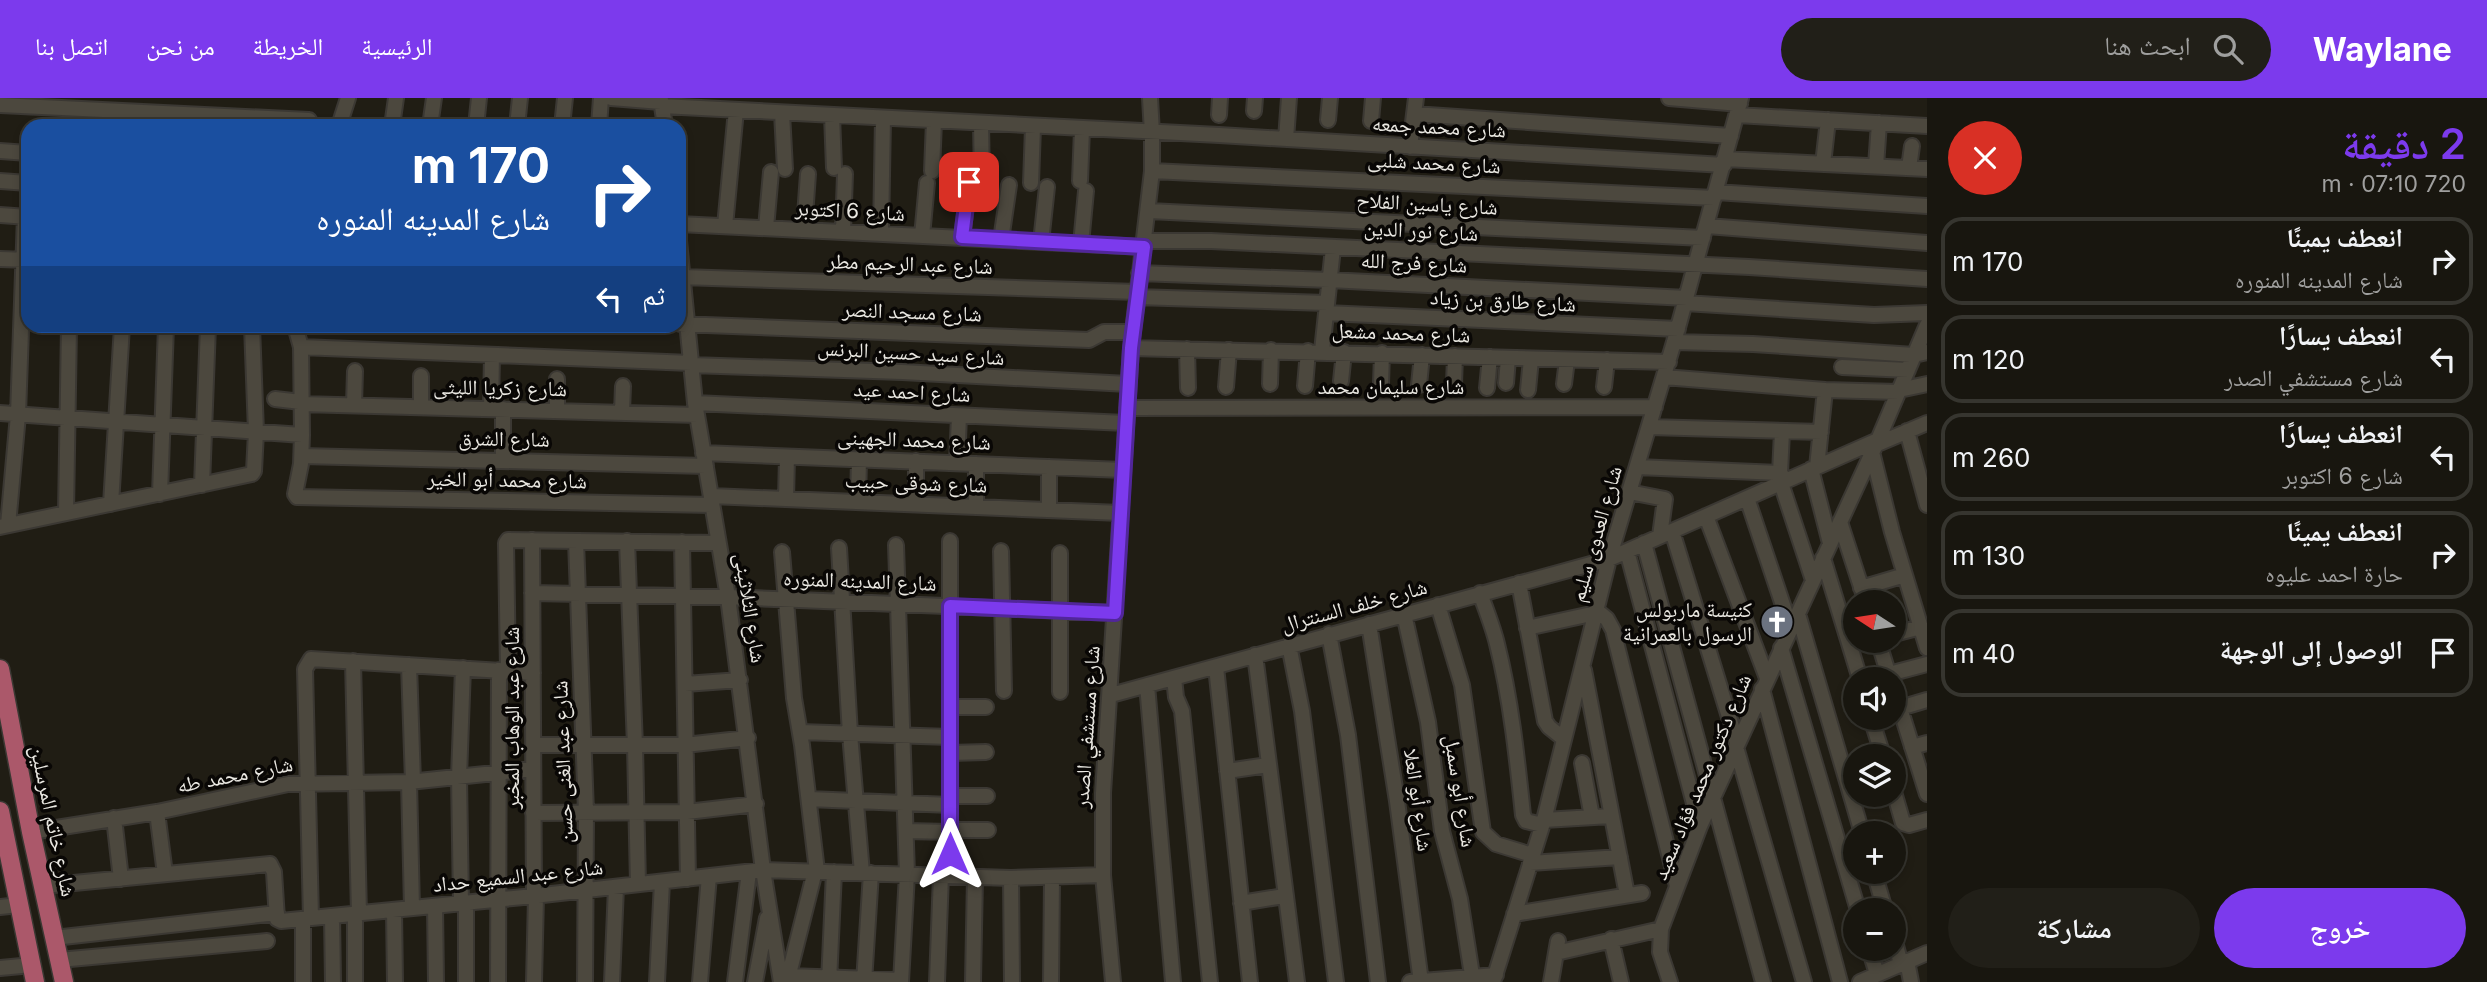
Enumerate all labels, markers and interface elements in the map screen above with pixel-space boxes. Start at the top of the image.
search box [1781,18,2271,81]
text: Waylane [2313,29,2452,69]
text: ابحث هنا [2104,30,2191,61]
icon: search [2209,30,2247,68]
text: اتصل بنا [35,32,108,61]
text: من نحن [146,32,215,61]
text: الخريطة [253,32,323,61]
text: الرئيسية [361,32,432,61]
street label: شارع محمد جمعه [1371,111,1507,143]
text: 2 دقيقة [2342,118,2466,169]
button: close [1948,121,2022,195]
text: 170 m [412,136,550,195]
icon: right [574,147,665,238]
street label: شارع محمد شلبى [1367,147,1501,179]
pin [939,152,999,212]
icon: arrive [950,163,988,201]
text: 720 m · 07:10 [2321,170,2466,198]
street label: شارع ياسين الفلاح [1356,187,1498,221]
street label: شارع 6 اكتوبر [793,195,906,227]
text: شارع المدينه المنوره [316,199,550,238]
street label: شارع نور الدين [1363,215,1479,247]
text: انعطف يمينًا [2287,222,2403,253]
icon: right [2424,242,2462,280]
text: 170 m [1952,246,2023,277]
street label: شارع فرج الله [1360,247,1468,279]
street label: شارع عبد الرحيم مطر [826,248,993,281]
text: شارع المدينه المنوره [2235,266,2403,294]
icon: left [590,280,628,318]
text: ثم [642,280,665,311]
street label: شارع طارق بن زياد [1429,284,1577,318]
street label: شارع مسجد النصر [841,297,982,327]
street label: شارع محمد مشعل [1331,318,1471,348]
text: انعطف يسارًا [2279,320,2403,351]
street label: شارع سيد حسين البرنس [817,335,1005,371]
icon: left [2424,340,2462,378]
text: 120 m [1952,344,2025,375]
text: شارع مستشفي الصدر [2224,364,2403,392]
street label: شارع زكريا الليثى [433,374,567,402]
street label: شارع سليمان محمد [1318,374,1464,400]
street label: شارع احمد عيد [853,376,971,408]
text: انعطف يسارًا [2279,418,2403,449]
street label: شارع محمد الجهينى [837,424,991,456]
street label: شارع الشرق [458,425,550,453]
icon: left [2424,438,2462,476]
text: 260 m [1952,442,2030,473]
text: شارع 6 اكتوبر [2282,462,2403,490]
street label: شارع العدوى سليم [1564,463,1629,605]
street label: شارع محمد أبو الخير [426,466,587,494]
street label: شارع شوقى حبيب [844,468,988,498]
text: انعطف يمينًا [2287,516,2403,547]
icon: right [2424,536,2462,574]
text: 130 m [1952,540,2025,571]
street label: شارع الثلاثينى [728,551,772,665]
text: حارة احمد عليوه [2265,560,2403,588]
street label: شارع المدينه المنوره [783,565,937,597]
street label: شارع خلف السنترال [1278,574,1430,638]
north arrow [1843,590,1906,653]
map controls [1843,590,1906,961]
place label: كنيسة ماربولس الرسول بالعمرانية [1623,597,1752,646]
church icon: كنيسة ماربولس الرسول بالعمرانية [1758,603,1796,641]
street label: شارع عبد الوهاب المخبر [499,627,525,810]
text: الوصول إلى الوجهة [2220,634,2403,665]
icon: arrive [2424,634,2462,672]
text: 40 m [1952,638,2015,669]
street label: شارع مستشفي الصدر [1068,645,1109,811]
button: sound [1843,667,1906,730]
street label: شارع دكتور محمد فؤاد سعيد [1647,670,1757,884]
street label: شارع عبد الغنى حسن [547,680,579,844]
street label: شارع أبو سمبل [1438,733,1482,849]
street label: شارع خاتم المرسلين [23,743,82,899]
button: layers [1843,744,1906,807]
street label: شارع أبو العلا [1398,747,1438,853]
street label: شارع محمد طه [175,751,295,799]
position arrow [913,817,987,891]
button: + [1843,821,1906,884]
street label: شارع عبد السميع حداد [432,854,604,898]
button: مشاركة [1948,888,2200,968]
button: خروج [2214,888,2466,968]
button: − [1843,898,1906,961]

